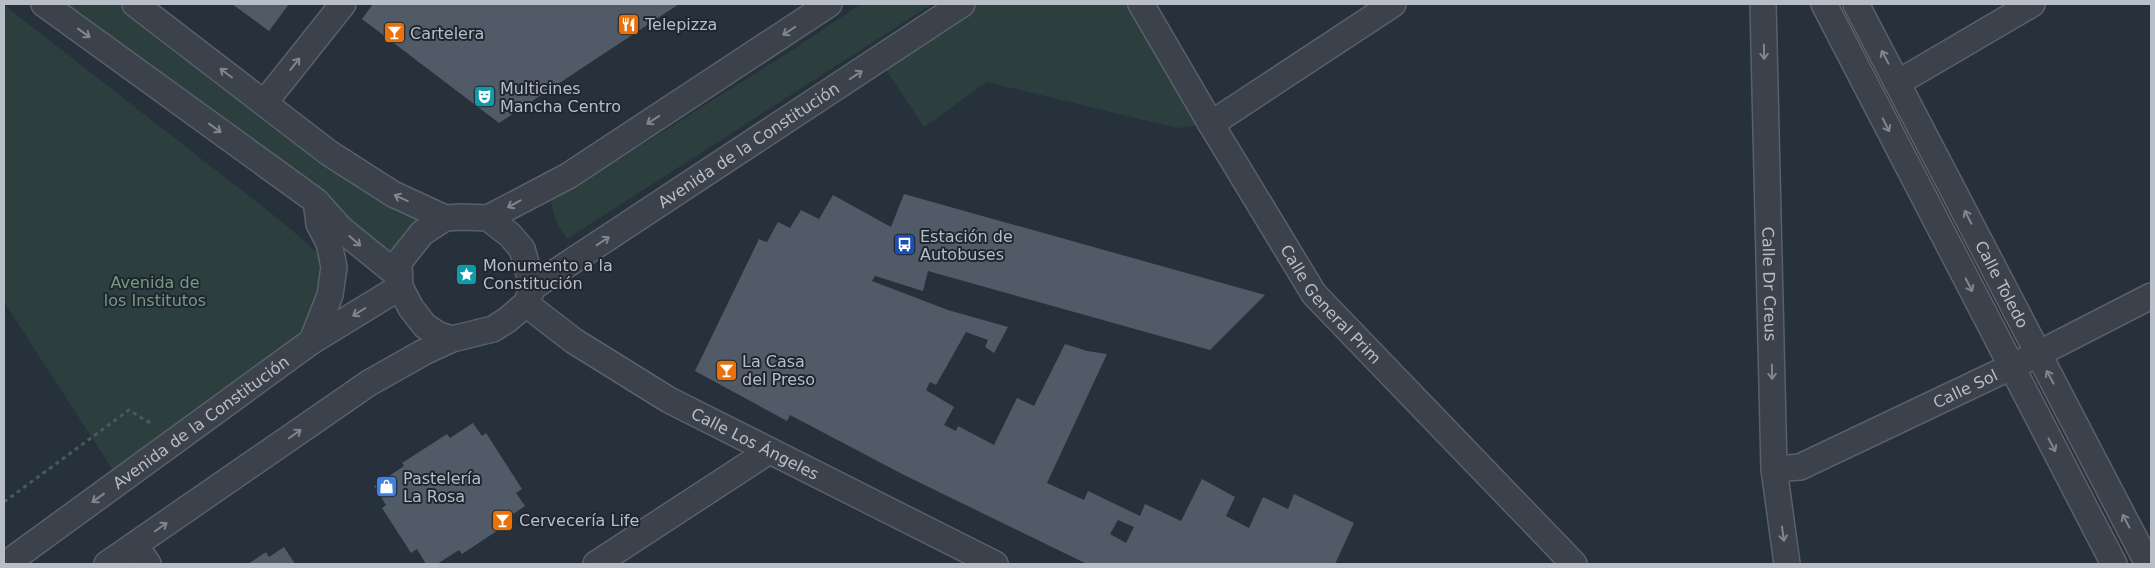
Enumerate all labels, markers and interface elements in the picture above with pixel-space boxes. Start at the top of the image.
restaurant icon: Telepizza [617,12,641,36]
place label: Telepizza [644,15,717,34]
bar icon: Cartelera [382,21,406,45]
place label: Cartelera [410,24,484,43]
one-way arrow [782,26,796,36]
one-way arrow [77,27,90,38]
one-way arrow [1759,44,1769,60]
one-way arrow [1880,50,1890,65]
one-way arrow [290,58,301,71]
one-way arrow [220,67,233,78]
one-way arrow [848,69,862,79]
place label: Multicines Mancha Centro [500,79,621,116]
street label: Avenida de la Constitución [654,79,843,212]
theatre icon: Multicines Mancha Centro [472,85,496,109]
one-way arrow [646,114,660,125]
one-way arrow [1882,117,1891,132]
one-way arrow [208,123,222,133]
one-way arrow [394,192,409,202]
one-way arrow [507,200,522,209]
one-way arrow [1963,210,1972,225]
street label: Calle Dr Creus [1758,226,1780,341]
place label: Estación de Autobuses [920,227,1013,264]
bus stop icon: Estación de Autobuses [892,233,916,257]
one-way arrow [348,235,361,246]
one-way arrow [596,236,610,246]
street label: Calle Toledo [1971,238,2032,331]
street label: Calle General Prim [1276,241,1385,368]
place label: Monumento a la Constitución [483,256,613,293]
place icon: Monumento a la Constitución [455,262,479,286]
park label: Avenida de los Institutos [104,273,206,310]
one-way arrow [1965,277,1974,292]
one-way arrow [352,308,366,318]
street label: Avenida de la Constitución [109,352,293,493]
place label: La Casa del Preso [742,352,815,389]
bar icon: La Casa del Preso [714,358,738,382]
one-way arrow [1767,364,1777,380]
street label: Calle Sol [1930,366,2001,412]
one-way arrow [2045,370,2055,385]
street label: Calle Los Ángeles [688,404,822,484]
one-way arrow [288,429,302,439]
one-way arrow [2047,437,2057,452]
place label: Pastelería La Rosa [403,469,481,506]
shop icon: Pastelería La Rosa [375,475,399,499]
one-way arrow [92,492,105,503]
bar icon: Cervecería Life [491,508,515,532]
place label: Cervecería Life [519,511,639,530]
one-way arrow [2121,514,2130,529]
one-way arrow [154,522,168,532]
one-way arrow [1778,526,1788,542]

